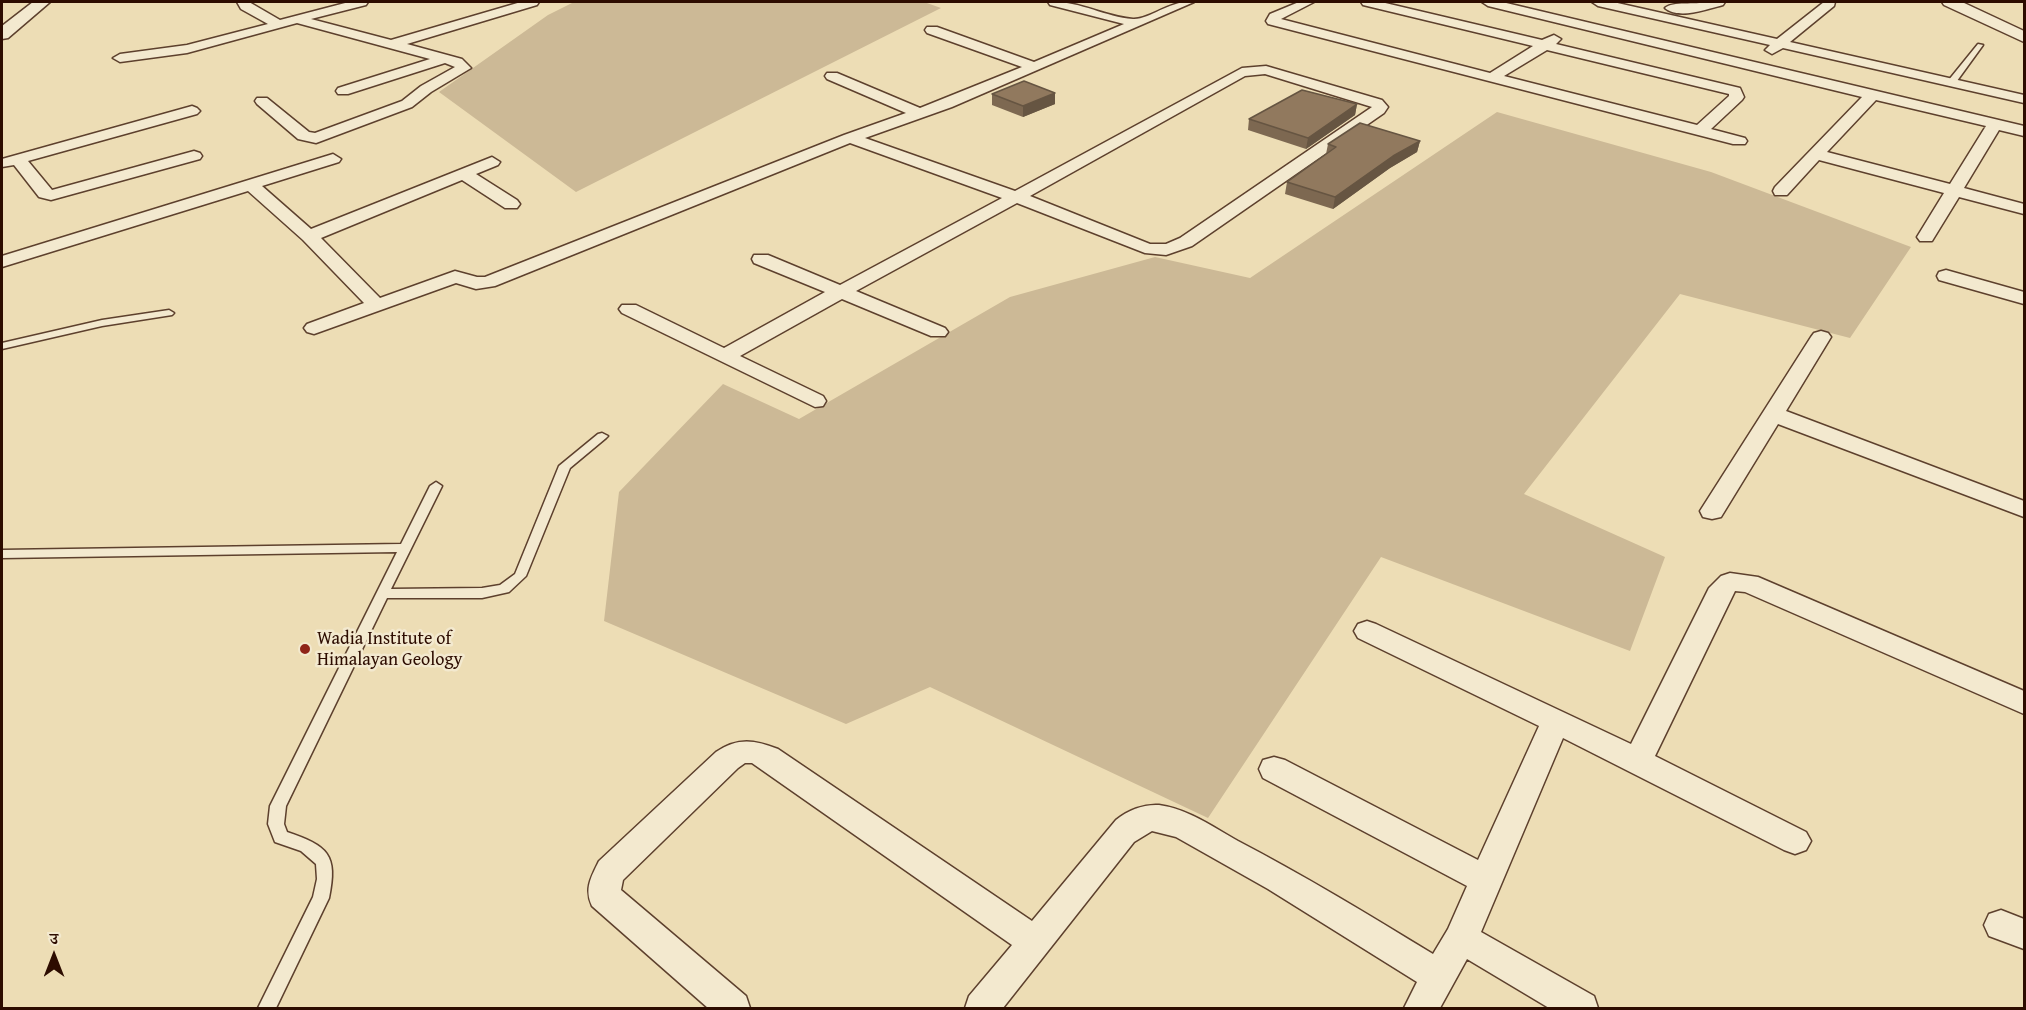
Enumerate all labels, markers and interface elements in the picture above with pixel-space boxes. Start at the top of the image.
place label: Wadia Institute of Himalayan Geology [317,628,462,670]
marker: Wadia Institute of Himalayan Geology [298,642,312,656]
north arrow [24,926,84,986]
text: उ [50,926,58,950]

